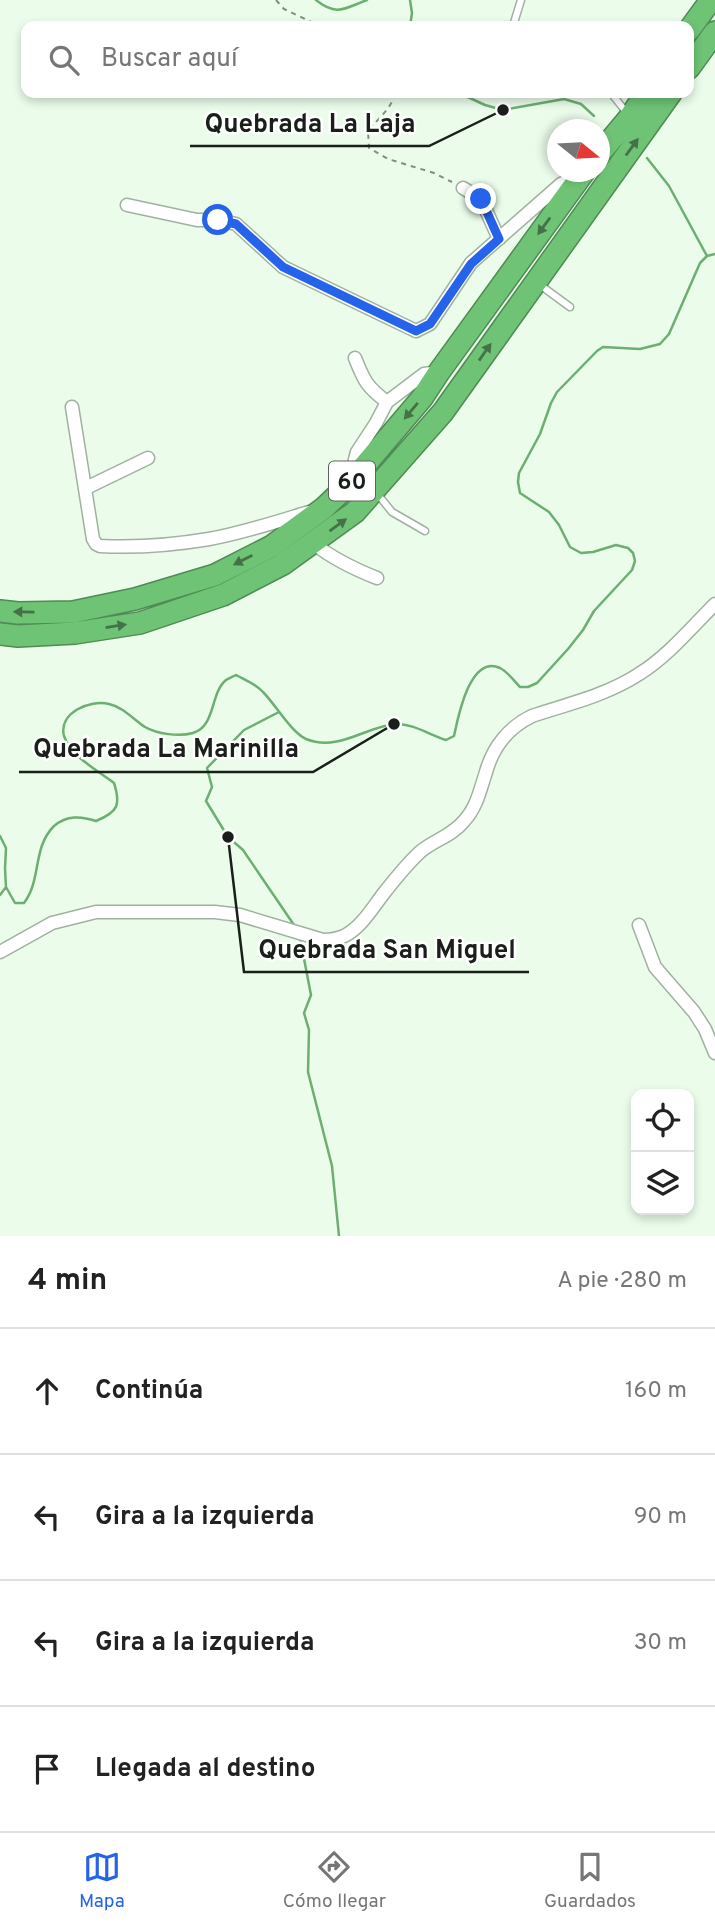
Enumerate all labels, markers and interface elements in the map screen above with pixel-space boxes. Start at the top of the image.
search box [21,21,694,98]
icon: search [45,41,83,79]
text: Buscar aquí [101,43,238,76]
callout: Quebrada La Laja [190,99,429,146]
text: Quebrada La Laja [204,109,416,142]
north arrow [547,119,610,182]
one-way arrow [625,138,639,156]
route end [465,183,496,214]
route start [202,204,233,235]
one-way arrow [537,217,551,236]
one-way arrow [478,343,492,361]
one-way arrow [403,402,419,420]
road number: 60 [329,461,375,500]
one-way arrow [329,518,347,532]
one-way arrow [233,555,253,566]
one-way arrow [12,607,34,618]
one-way arrow [106,621,128,632]
callout: Quebrada La Marinilla [19,725,313,772]
text: Quebrada La Marinilla [33,734,299,767]
callout: Quebrada San Miguel [244,925,529,972]
text: Quebrada San Miguel [258,935,516,968]
map controls [631,1089,694,1215]
button: locate [631,1089,694,1152]
button: layers [631,1152,694,1215]
text: 4 min [28,1263,107,1300]
text: A pie · 280 m [557,1267,687,1296]
icon: ahead [28,1372,66,1410]
text: Continúa [95,1375,203,1408]
text: 160 m [625,1377,687,1406]
icon: left [28,1498,66,1536]
text: Gira a la izquierda [95,1501,314,1534]
text: 90 m [634,1503,687,1532]
icon: left [28,1624,66,1662]
text: Gira a la izquierda [95,1627,314,1660]
text: 30 m [634,1629,687,1658]
icon: arrive [28,1750,66,1788]
text: Llegada al destino [95,1753,315,1786]
tab: Mapa [79,1848,125,1914]
tab: Cómo llegar [283,1848,386,1914]
tab: Guardados [544,1848,636,1914]

